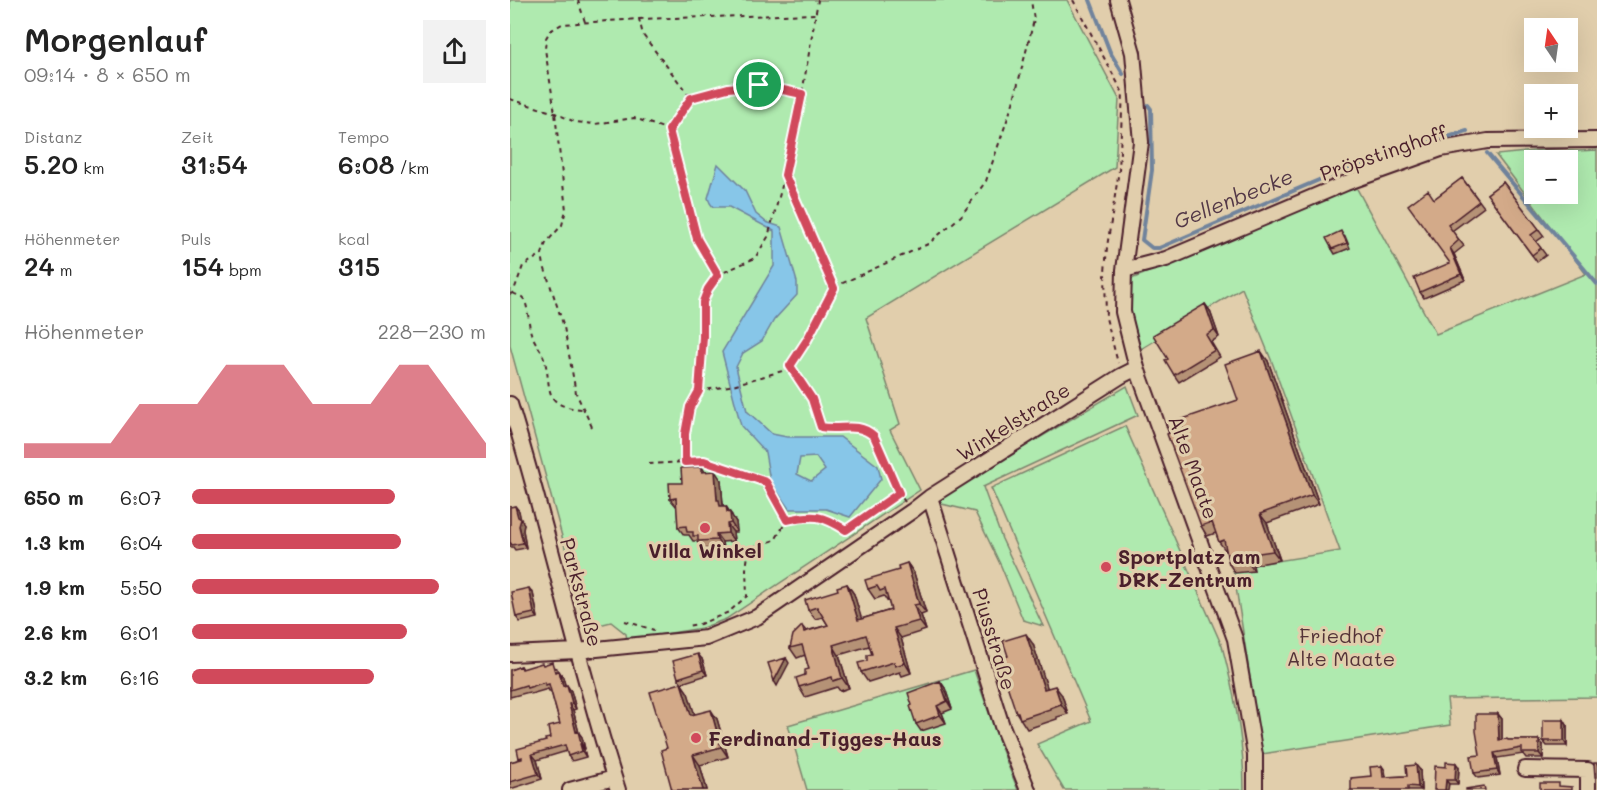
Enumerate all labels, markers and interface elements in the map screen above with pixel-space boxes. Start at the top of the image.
text: Morgenlauf [24,17,207,60]
north arrow [1524,18,1578,72]
map controls [1524,18,1578,204]
button: share [423,20,486,83]
pin [733,59,784,110]
text: 09:14 · 8 × 650 m [24,61,191,87]
icon: arrive [742,68,775,101]
button: + [1524,84,1578,138]
street label: Pröpstinghoff [1316,118,1451,186]
text: Distanz [24,126,82,147]
text: Zeit [181,126,214,147]
text: Tempo [338,126,389,147]
text: 5.20 [24,147,78,181]
text: 31:54 [181,147,247,181]
text: 6:08 [338,147,394,181]
button: − [1524,150,1578,204]
text: km [78,157,104,178]
text: /km [394,157,429,178]
water label: Gellenbecke [1169,162,1297,234]
text: Höhenmeter [24,228,120,249]
text: Puls [181,228,211,249]
text: kcal [338,228,370,249]
text: 24 [24,249,55,283]
text: 154 [181,249,224,283]
text: 315 [338,249,380,283]
text: m [55,259,72,280]
text: bpm [224,259,262,280]
text: Höhenmeter [24,318,144,344]
text: 228–230 m [378,318,486,344]
street label: Winkelstraße [951,376,1075,466]
street label: Alte Maate [1163,412,1225,522]
text: 650 m [24,484,84,510]
text: 6:07 [120,484,162,510]
marker: Villa Winkel [698,521,712,535]
text: 1.3 km [24,529,85,555]
text: 6:04 [120,529,162,555]
street label: Parkstraße [555,535,609,649]
place label: Villa Winkel [648,537,762,563]
place label: Sportplatz am DRK-Zentrum [1118,543,1260,592]
marker: Sportplatz am DRK-Zentrum [1099,560,1113,574]
text: 1.9 km [24,574,85,600]
text: 5:50 [120,574,162,600]
street label: Piusstraße [967,585,1023,693]
text: 2.6 km [24,619,87,645]
text: 6:01 [120,619,160,645]
park label: Friedhof Alte Maate [1287,622,1395,671]
text: 3.2 km [24,664,87,690]
text: 6:16 [120,664,159,690]
place label: Ferdinand-Tigges-Haus [708,725,942,751]
marker: Ferdinand-Tigges-Haus [689,731,703,745]

